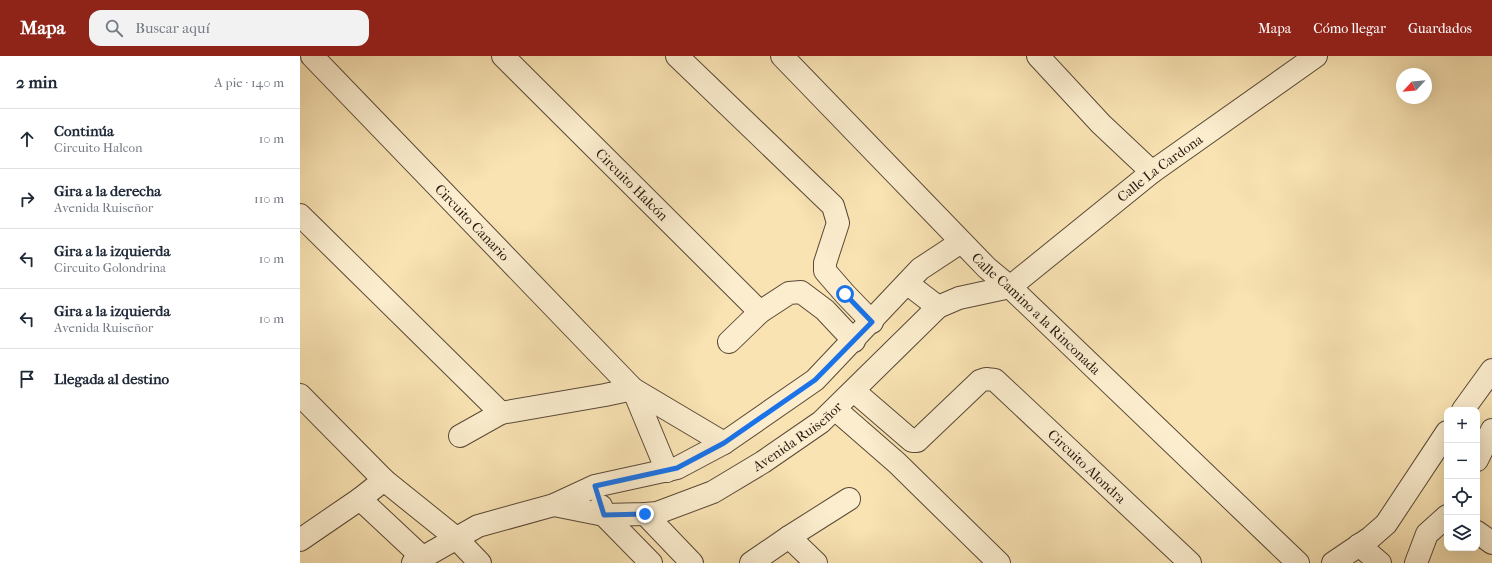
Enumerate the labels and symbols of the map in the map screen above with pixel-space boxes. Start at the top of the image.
north arrow [1396,68,1432,104]
street label: Calle La Cardona [1114,131,1206,206]
street label: Circuito Halcón [592,145,671,224]
street label: Circuito Canario [431,181,513,265]
street label: Calle Camino a la Rinconada [968,249,1104,379]
route start [836,285,854,303]
street label: Avenida Ruiseñor [749,398,846,476]
street label: Circuito Alondra [1044,426,1129,508]
route end [636,505,654,523]

